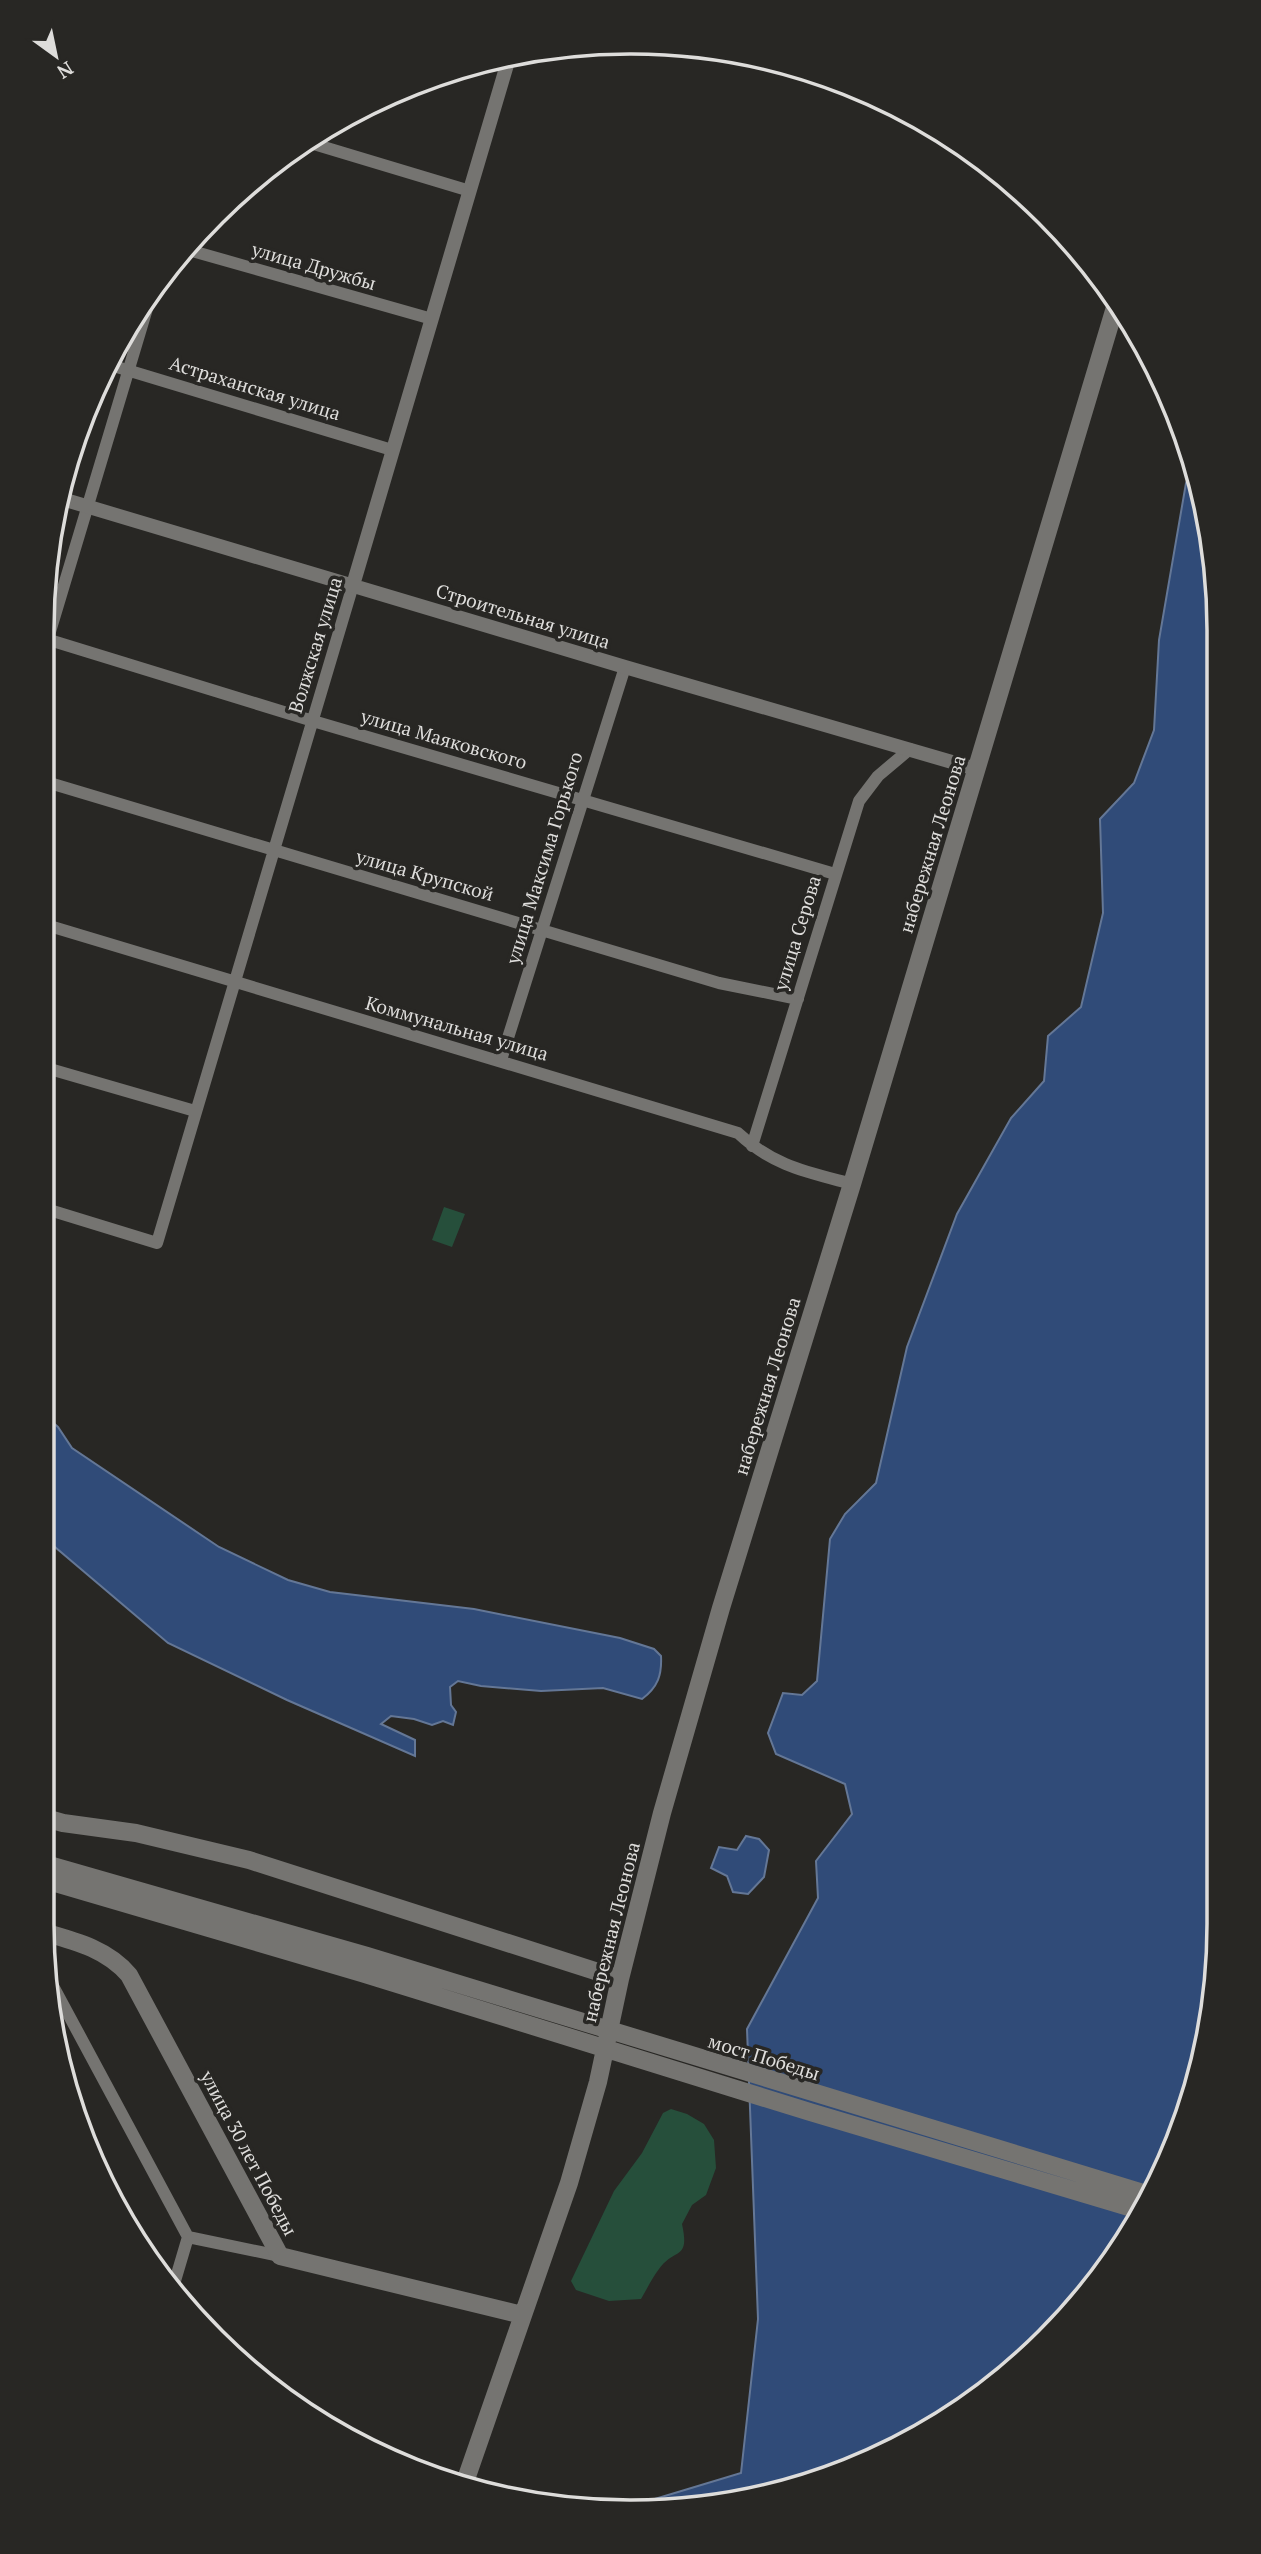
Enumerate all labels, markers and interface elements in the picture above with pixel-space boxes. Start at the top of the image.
north arrow [21,21,91,91]
text: N [52,56,78,85]
street label: улица Дружбы [248,236,379,295]
street label: Астраханская улица [167,350,344,426]
street label: Волжская улица [282,573,347,716]
street label: Строительная улица [433,577,614,654]
street label: улица Маяковского [357,703,530,774]
street label: улица Максима Горького [499,749,588,968]
street label: набережная Леонова [893,751,971,936]
street label: улица Крупской [352,843,497,906]
street label: улица Серова [767,872,826,994]
street label: Коммунальная улица [363,989,552,1066]
street label: набережная Леонова [728,1293,806,1478]
street label: набережная Леонова [576,1839,645,2025]
street label: мост Победы [705,2028,823,2085]
street label: улица 30 лет Победы [195,2065,304,2240]

